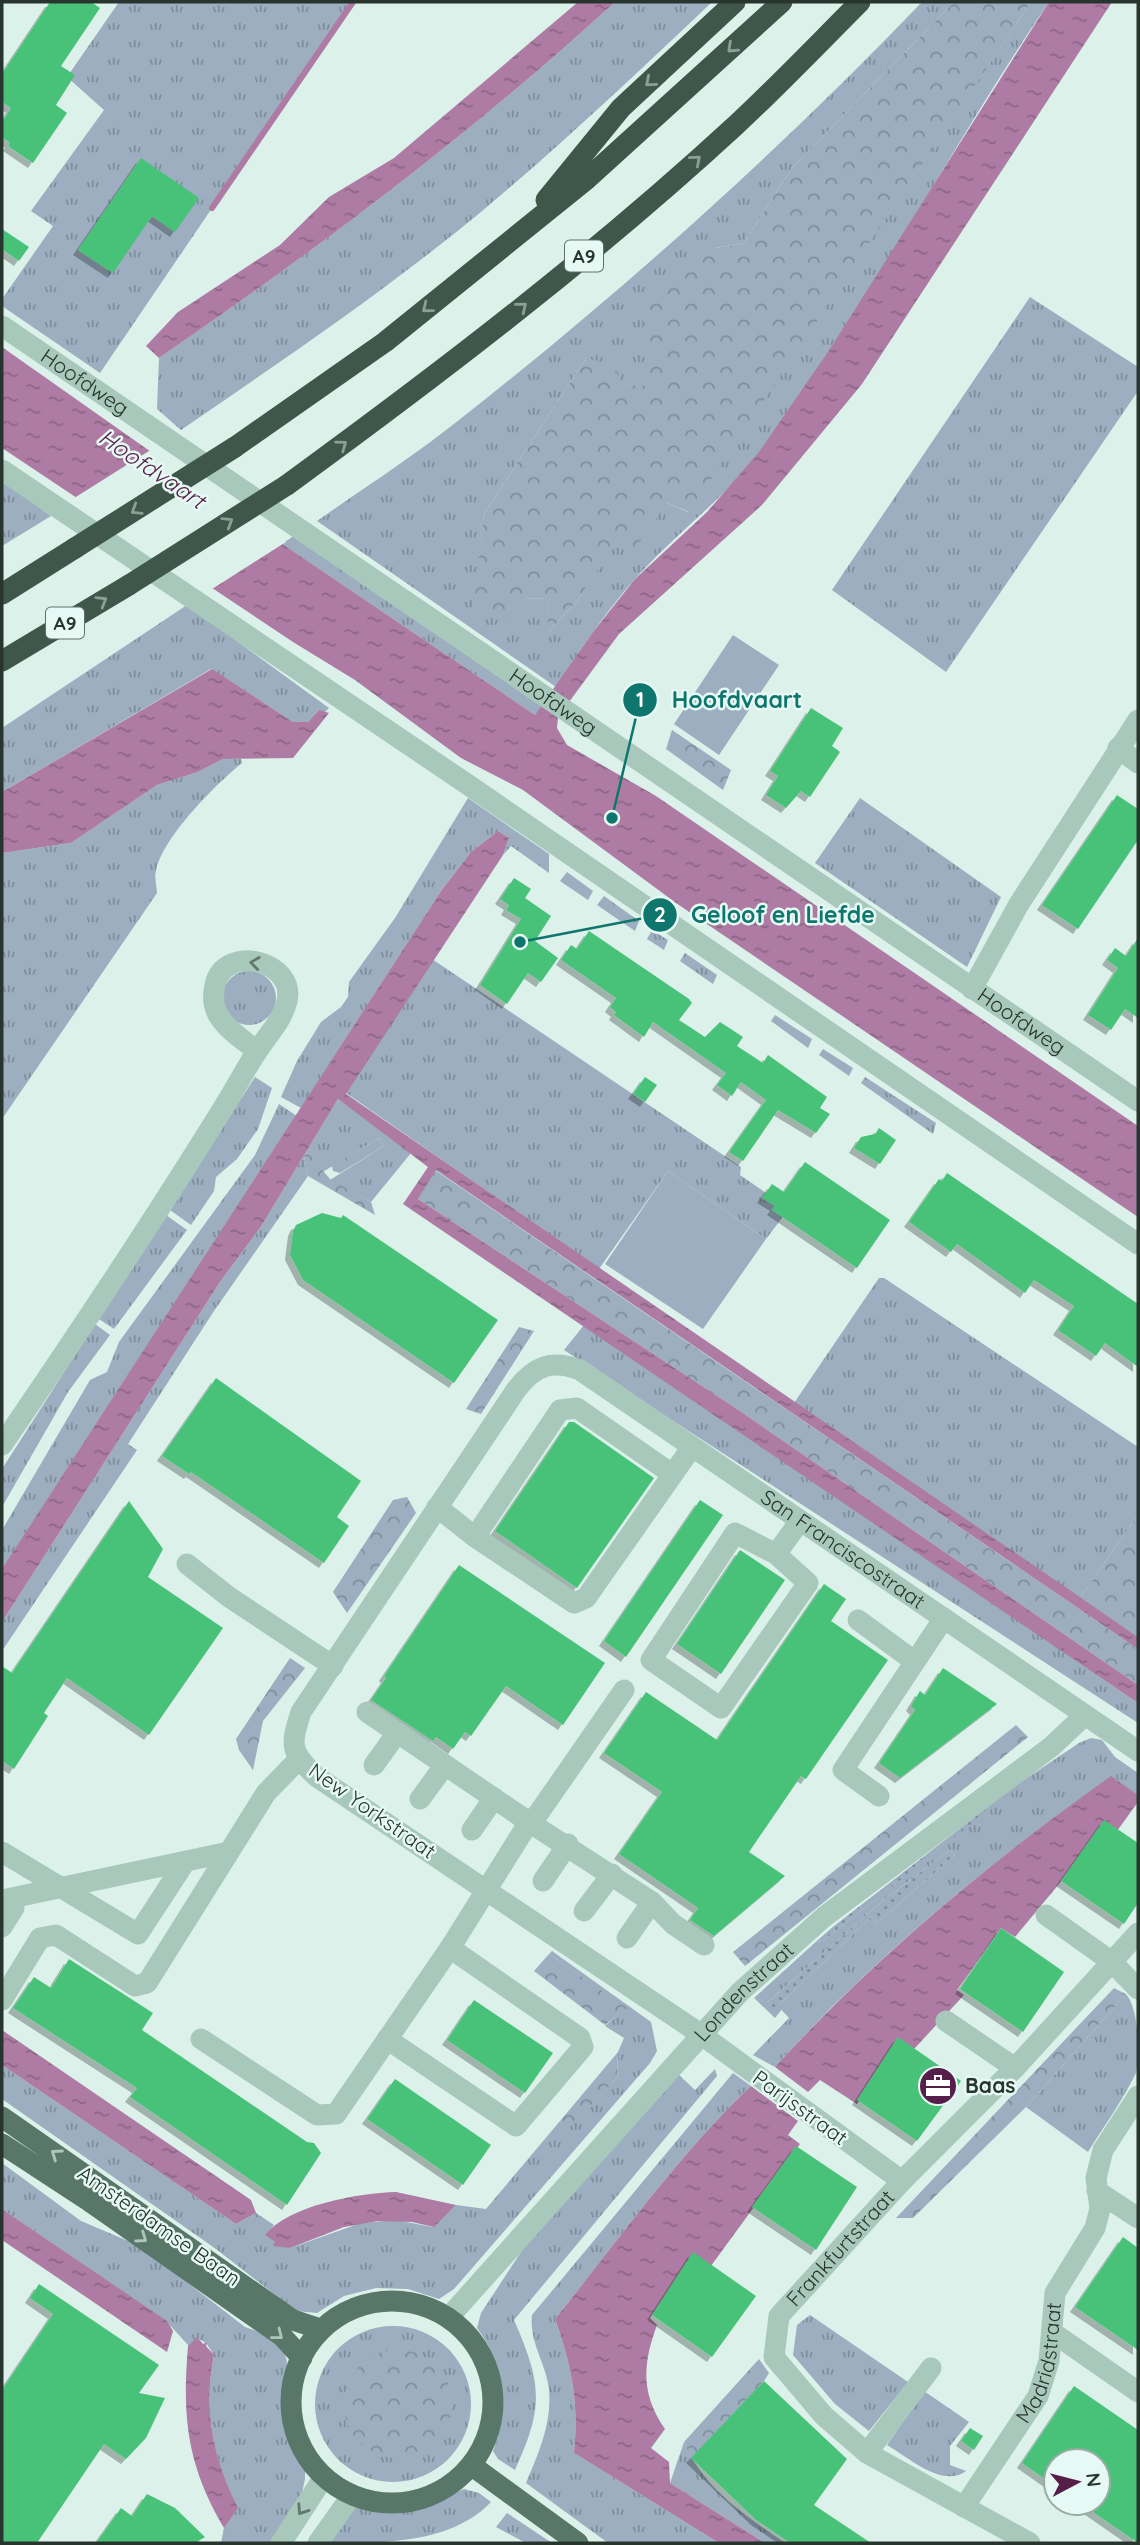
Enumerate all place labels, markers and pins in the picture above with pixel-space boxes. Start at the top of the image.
callout: Hoofdvaart [623,678,816,722]
callout: Geloof en Liefde [642,893,889,937]
office icon: Baas [917,2065,959,2107]
place label: Baas [965,2072,1015,2098]

